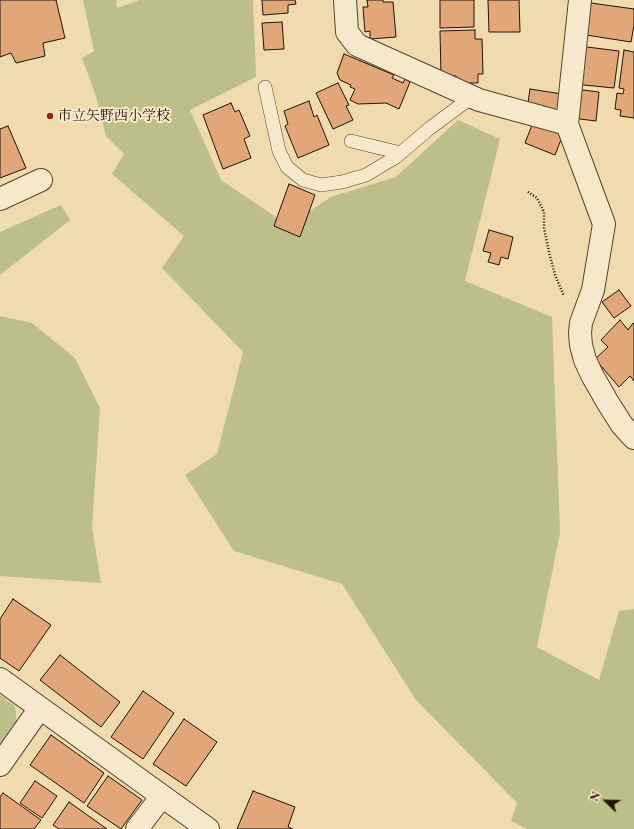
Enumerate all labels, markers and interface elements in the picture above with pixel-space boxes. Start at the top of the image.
place label: 市立矢野西小学校 [58,108,170,124]
marker: 市立矢野西小学校 [45,111,55,121]
north arrow [586,781,626,821]
text: N [587,789,603,803]

